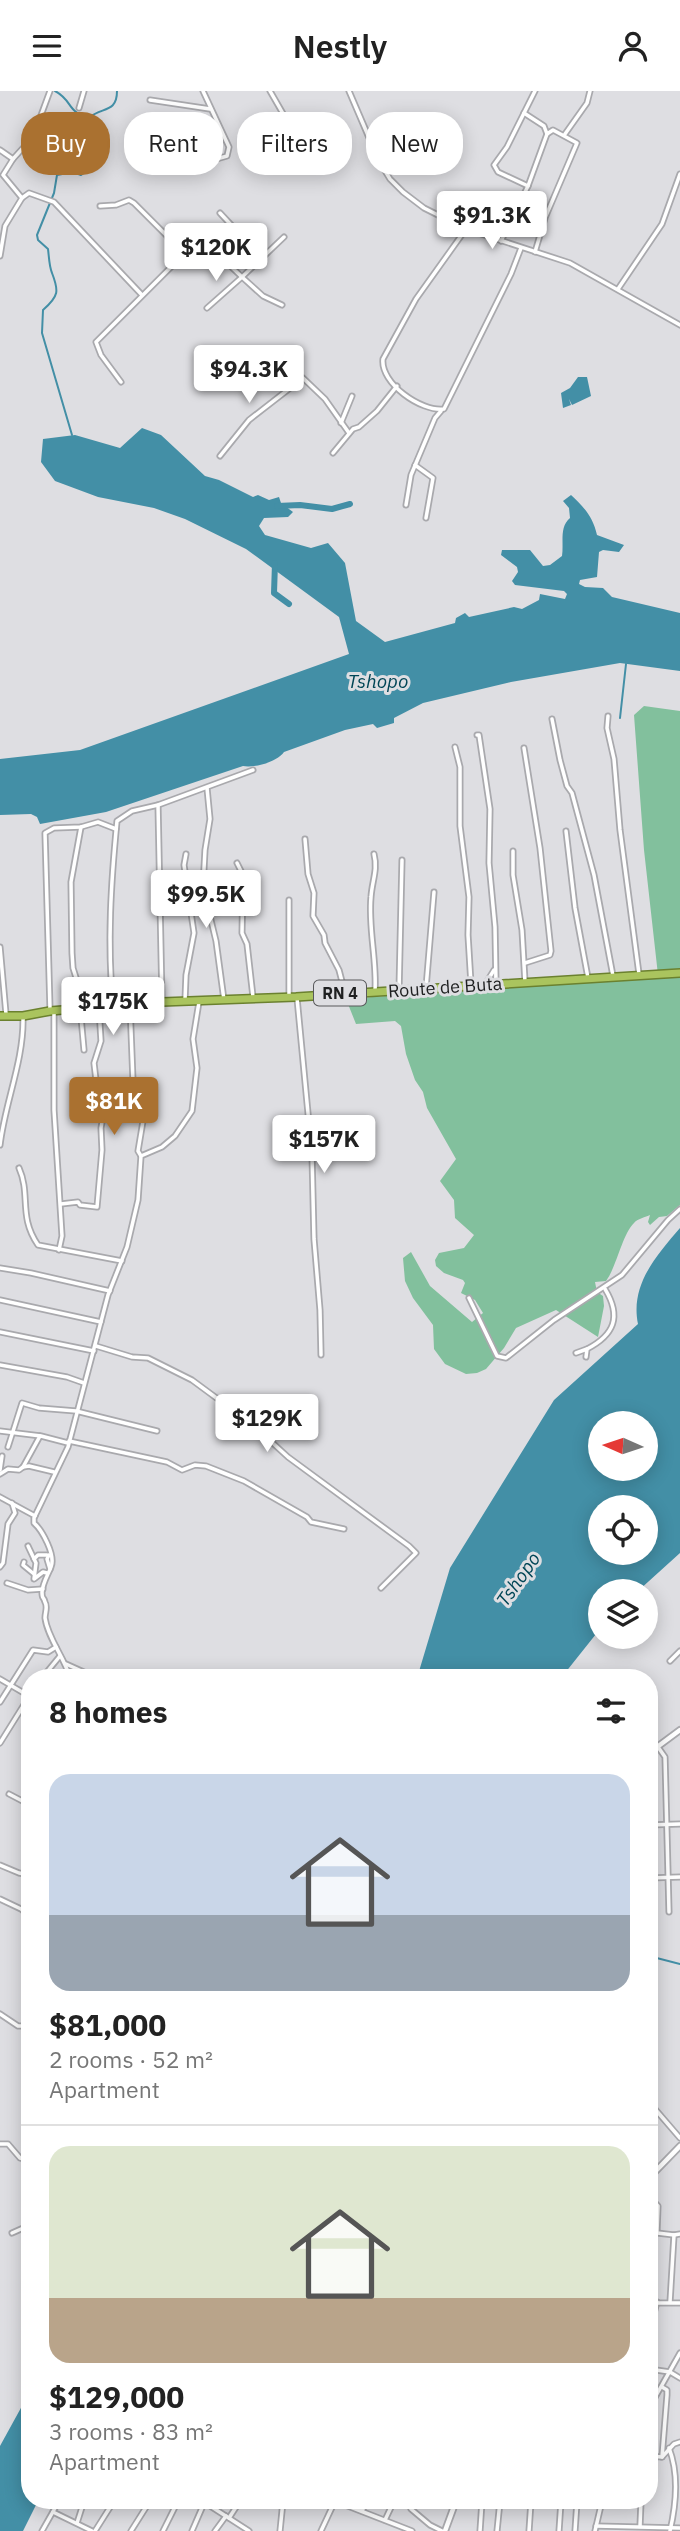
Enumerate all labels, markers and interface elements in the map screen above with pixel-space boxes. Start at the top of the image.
text: Nestly [293,25,387,67]
icon: menu [28,27,66,65]
icon: person [614,27,652,65]
chip: Buy [21,112,110,175]
chip: Rent [124,112,223,175]
chip: Filters [237,112,352,175]
chip: New [366,112,463,175]
pin: $91.3K [435,191,549,251]
text: $91.3K [453,199,531,229]
pin: $120K [167,223,265,283]
text: $120K [180,231,252,261]
pin: $94.3K [192,345,306,405]
text: $94.3K [210,353,288,383]
water label: Tshopo [348,669,408,693]
pin: $99.5K [149,871,263,930]
text: $99.5K [167,878,245,908]
street label: Route de Buta [387,972,503,1002]
pin: $175K [64,977,162,1037]
road number: RN 4 [314,981,366,1005]
text: $175K [77,985,149,1015]
pin: $81K [73,1077,155,1137]
text: $81K [85,1085,143,1115]
pin: $157K [275,1115,373,1175]
text: $157K [288,1123,360,1153]
pin: $129K [218,1395,316,1454]
text: $129K [231,1402,303,1432]
north arrow [588,1411,658,1481]
map controls [588,1411,658,1649]
button: locate [588,1495,658,1565]
water label: Tshopo [491,1547,545,1611]
button: layers [588,1579,658,1649]
text: 8 homes [49,1692,168,1731]
icon: filters [592,1692,630,1730]
icon: home [277,1819,403,1945]
text: $81,000 [49,2005,166,2044]
text: 2 rooms · 52 m² [49,2044,213,2074]
text: Apartment [49,2074,160,2104]
icon: home [277,2191,403,2317]
text: $129,000 [49,2377,184,2416]
text: 3 rooms · 83 m² [49,2416,213,2446]
text: Apartment [49,2446,160,2476]

